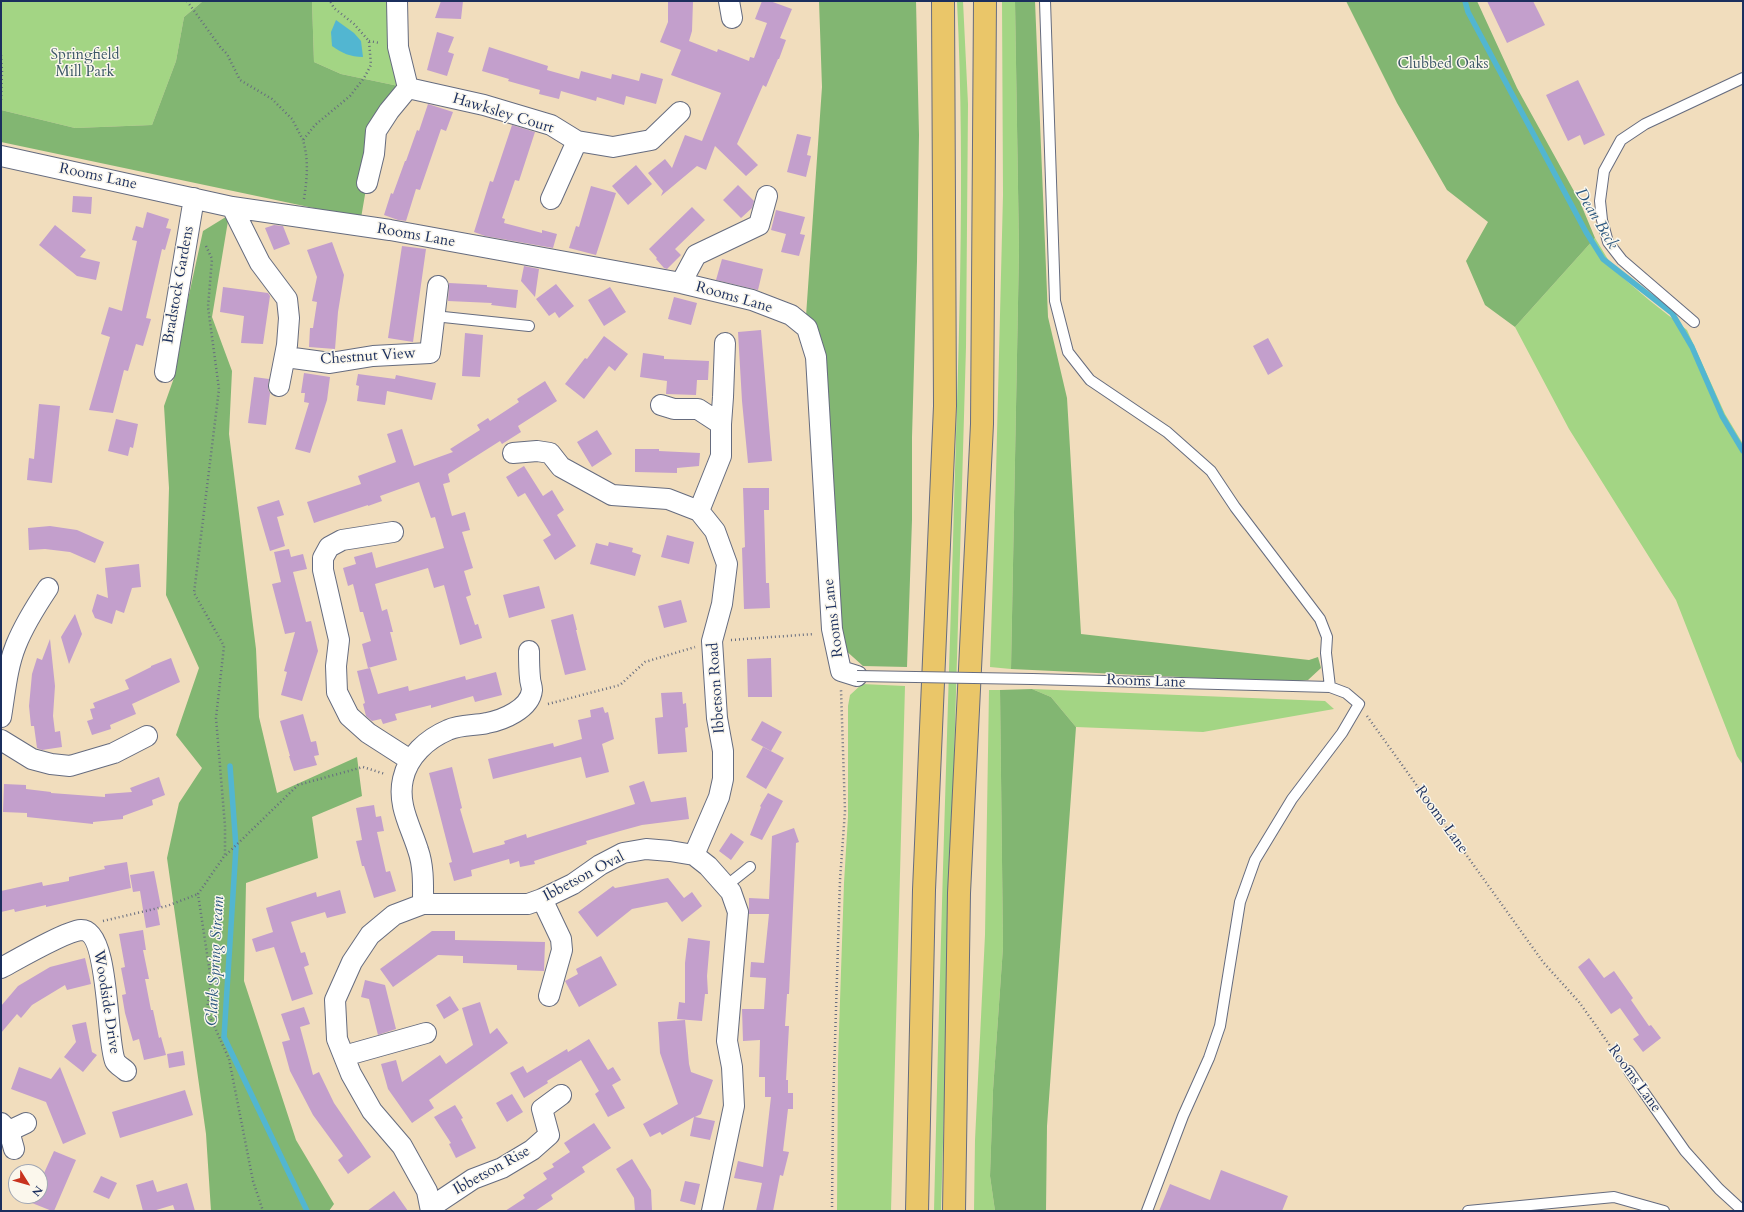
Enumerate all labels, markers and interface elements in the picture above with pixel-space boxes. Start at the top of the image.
park label: Springfield Mill Park [50,47,120,82]
park label: Clubbed Oaks [1398,56,1488,74]
street label: Hawksley Court [450,90,556,138]
street label: Rooms Lane [57,160,139,194]
water label: Dean Beck [1570,185,1622,253]
street label: Rooms Lane [375,220,457,252]
street label: Bradstock Gardens [160,225,198,345]
street label: Rooms Lane [693,278,775,318]
street label: Chestnut View [320,345,416,369]
street label: Rooms Lane [820,578,848,658]
street label: Ibbetson Road [705,642,729,734]
street label: Rooms Lane [1106,672,1186,692]
street label: Rooms Lane [1410,783,1472,857]
street label: Ibbetson Oval [540,848,628,906]
water label: Clark Spring Stream [203,895,229,1027]
street label: Woodside Drive [89,949,123,1055]
street label: Rooms Lane [1603,1042,1665,1116]
street label: Ibbetson Rise [451,1143,533,1199]
north arrow [8,1164,48,1204]
text: N [28,1183,46,1199]

